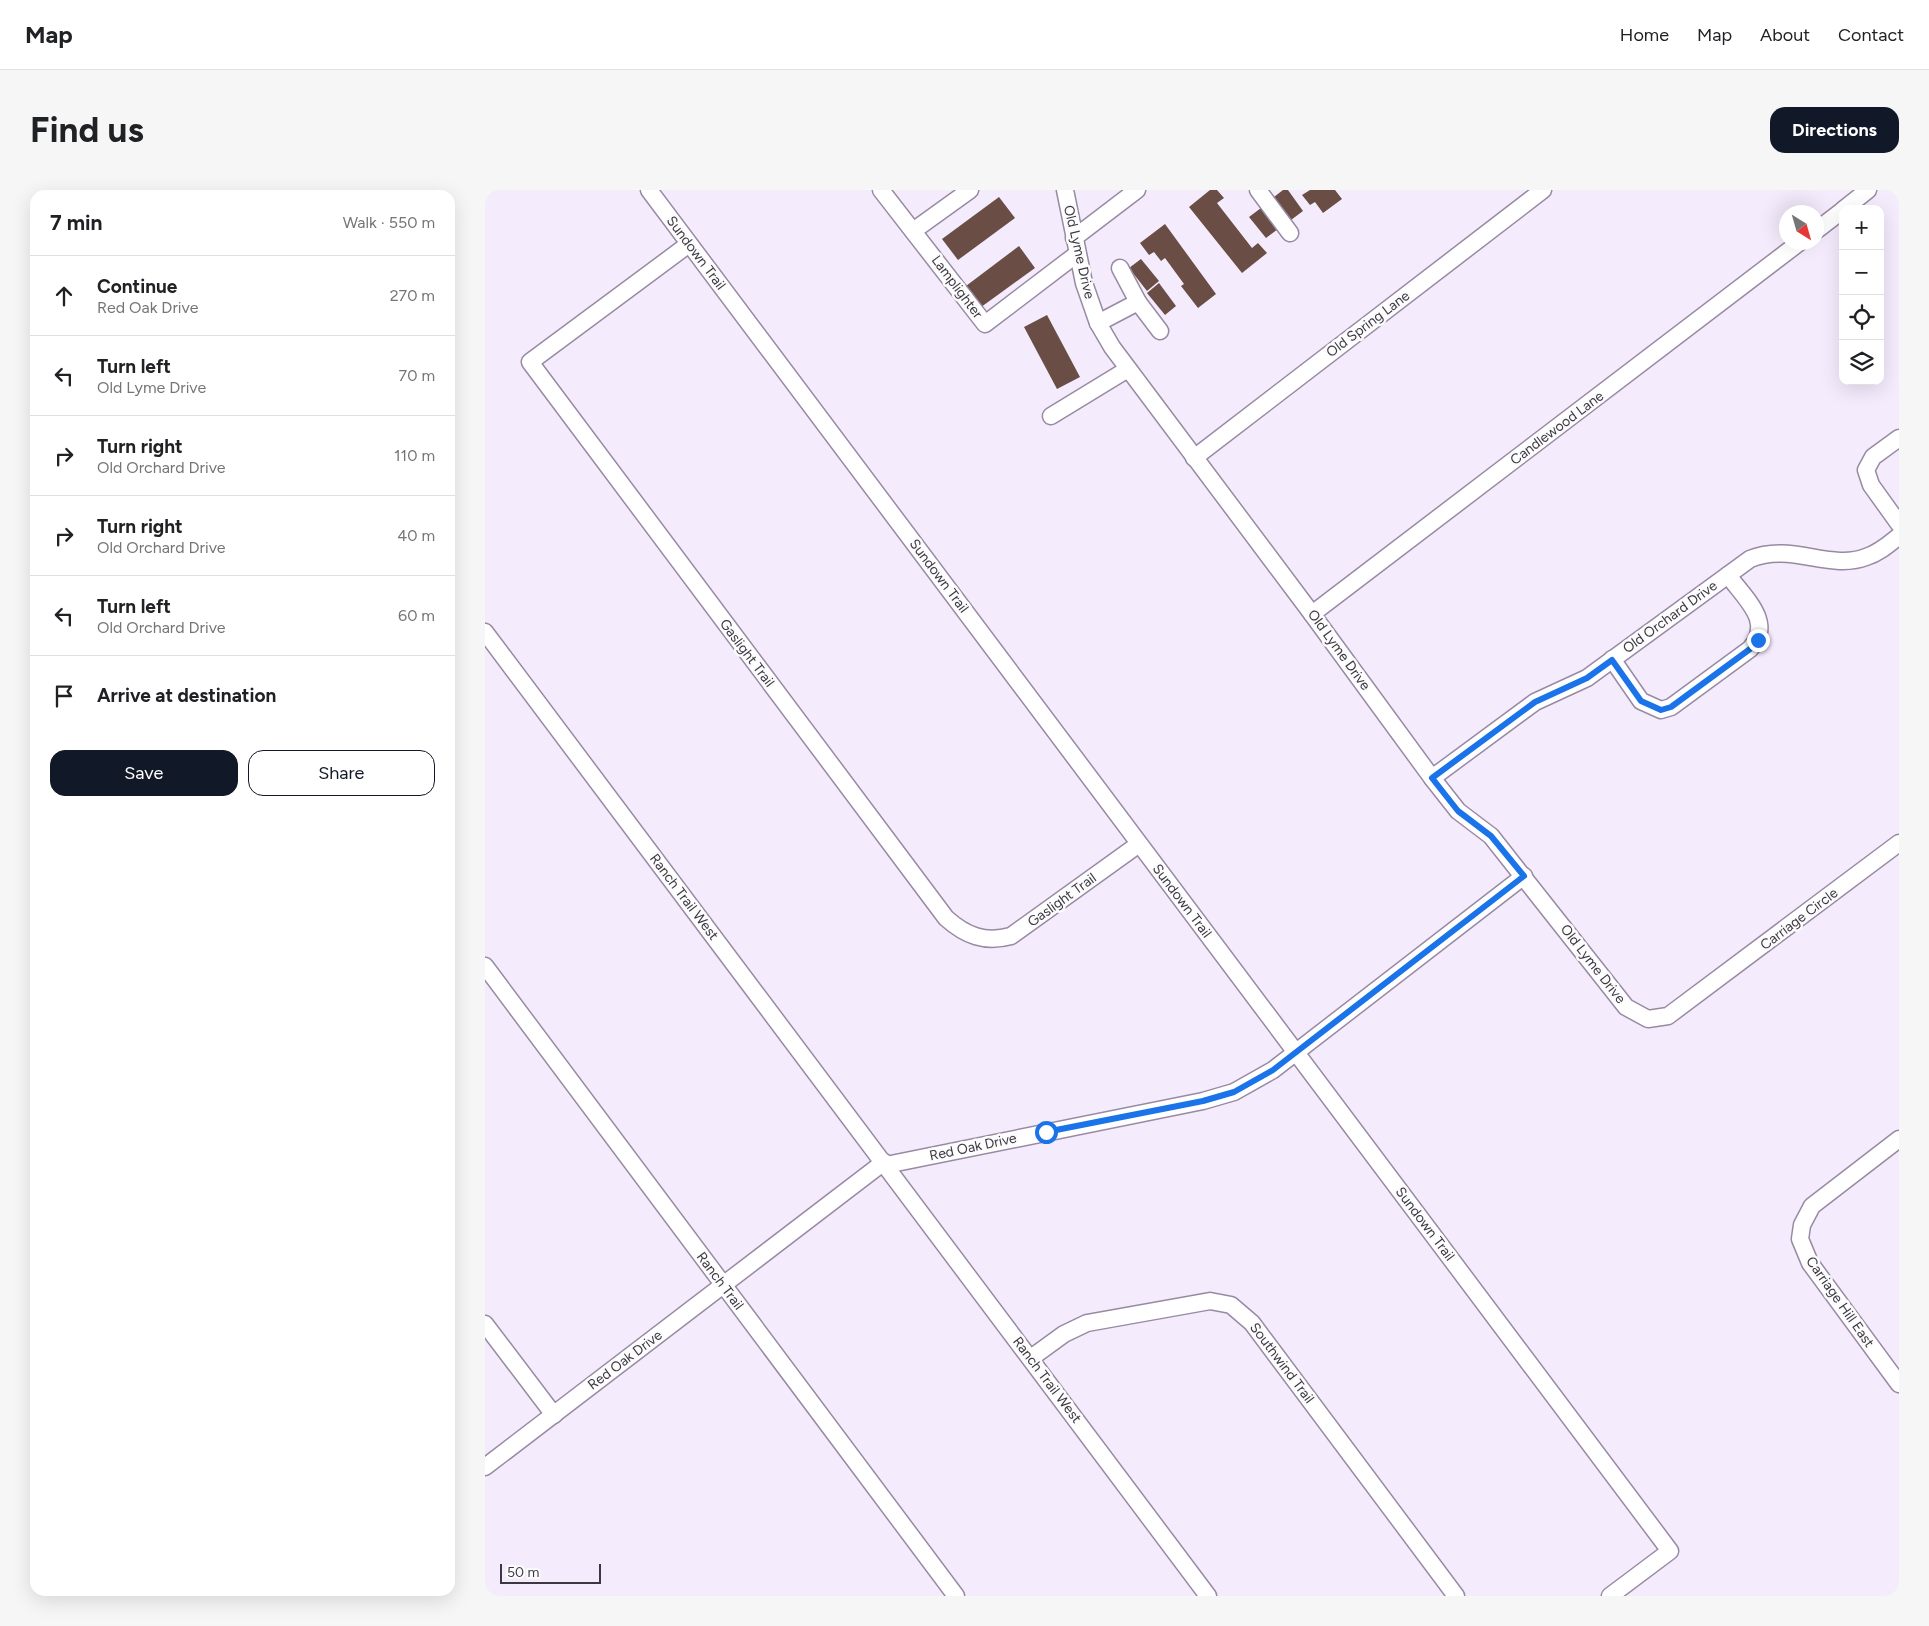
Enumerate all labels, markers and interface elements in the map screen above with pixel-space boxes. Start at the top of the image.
text: Map [25,20,73,49]
text: Home [1620,24,1669,46]
text: Map [1697,24,1732,46]
text: About [1760,24,1810,46]
text: Contact [1838,24,1904,46]
button: Directions [1770,107,1899,153]
text: Find us [30,109,144,151]
street label: Old Lyme Drive [1060,204,1098,301]
north arrow [1779,205,1824,250]
map controls [1839,205,1884,385]
button: + [1839,205,1884,250]
text: 7 min [50,210,102,235]
text: Walk · 550 m [343,213,435,232]
street label: Sundown Trail [663,213,729,293]
button: − [1839,250,1884,295]
street label: Lamplighter [928,252,986,322]
text: Continue [97,275,177,298]
icon: ahead [50,282,78,310]
text: 270 m [390,286,435,305]
street label: Old Spring Lane [1323,287,1413,361]
button: locate [1839,295,1884,340]
text: Red Oak Drive [97,298,198,317]
button: layers [1839,340,1884,385]
text: Turn left [97,355,171,378]
icon: left [50,362,78,390]
text: 70 m [399,366,435,385]
text: Old Lyme Drive [97,378,206,397]
street label: Candlewood Lane [1507,387,1607,469]
text: Turn right [97,435,183,458]
icon: right [50,442,78,470]
text: 110 m [394,446,435,465]
text: Old Orchard Drive [97,458,226,477]
text: Turn right [97,515,183,538]
icon: right [50,522,78,550]
text: 40 m [397,526,435,545]
street label: Sundown Trail [906,536,972,616]
text: Old Orchard Drive [97,538,226,557]
street label: Old Orchard Drive [1619,577,1721,657]
text: Turn left [97,595,171,618]
icon: left [50,602,78,630]
text: 60 m [398,606,435,625]
street label: Old Lyme Drive [1304,606,1374,694]
street label: Gaslight Trail [716,616,778,690]
text: Old Orchard Drive [97,618,226,637]
route end [1747,629,1770,652]
icon: arrive [50,682,78,710]
text: Arrive at destination [97,684,276,707]
button: Save [50,750,238,796]
button: Share [248,750,435,796]
street label: Ranch Trail West [646,851,722,943]
street label: Sundown Trail [1149,861,1215,941]
street label: Gaslight Trail [1024,869,1100,931]
street label: Carriage Circle [1757,884,1841,954]
street label: Old Lyme Drive [1557,921,1629,1007]
route start [1035,1121,1058,1144]
street label: Red Oak Drive [928,1129,1018,1165]
street label: Sundown Trail [1392,1184,1458,1264]
street label: Ranch Trail [693,1249,747,1313]
street label: Carriage Hill East [1802,1253,1878,1351]
street label: Southwind Trail [1246,1319,1318,1407]
street label: Red Oak Drive [584,1326,666,1393]
street label: Ranch Trail West [1009,1334,1085,1426]
scale bar [500,1561,601,1584]
text: 50 m [507,1564,539,1581]

